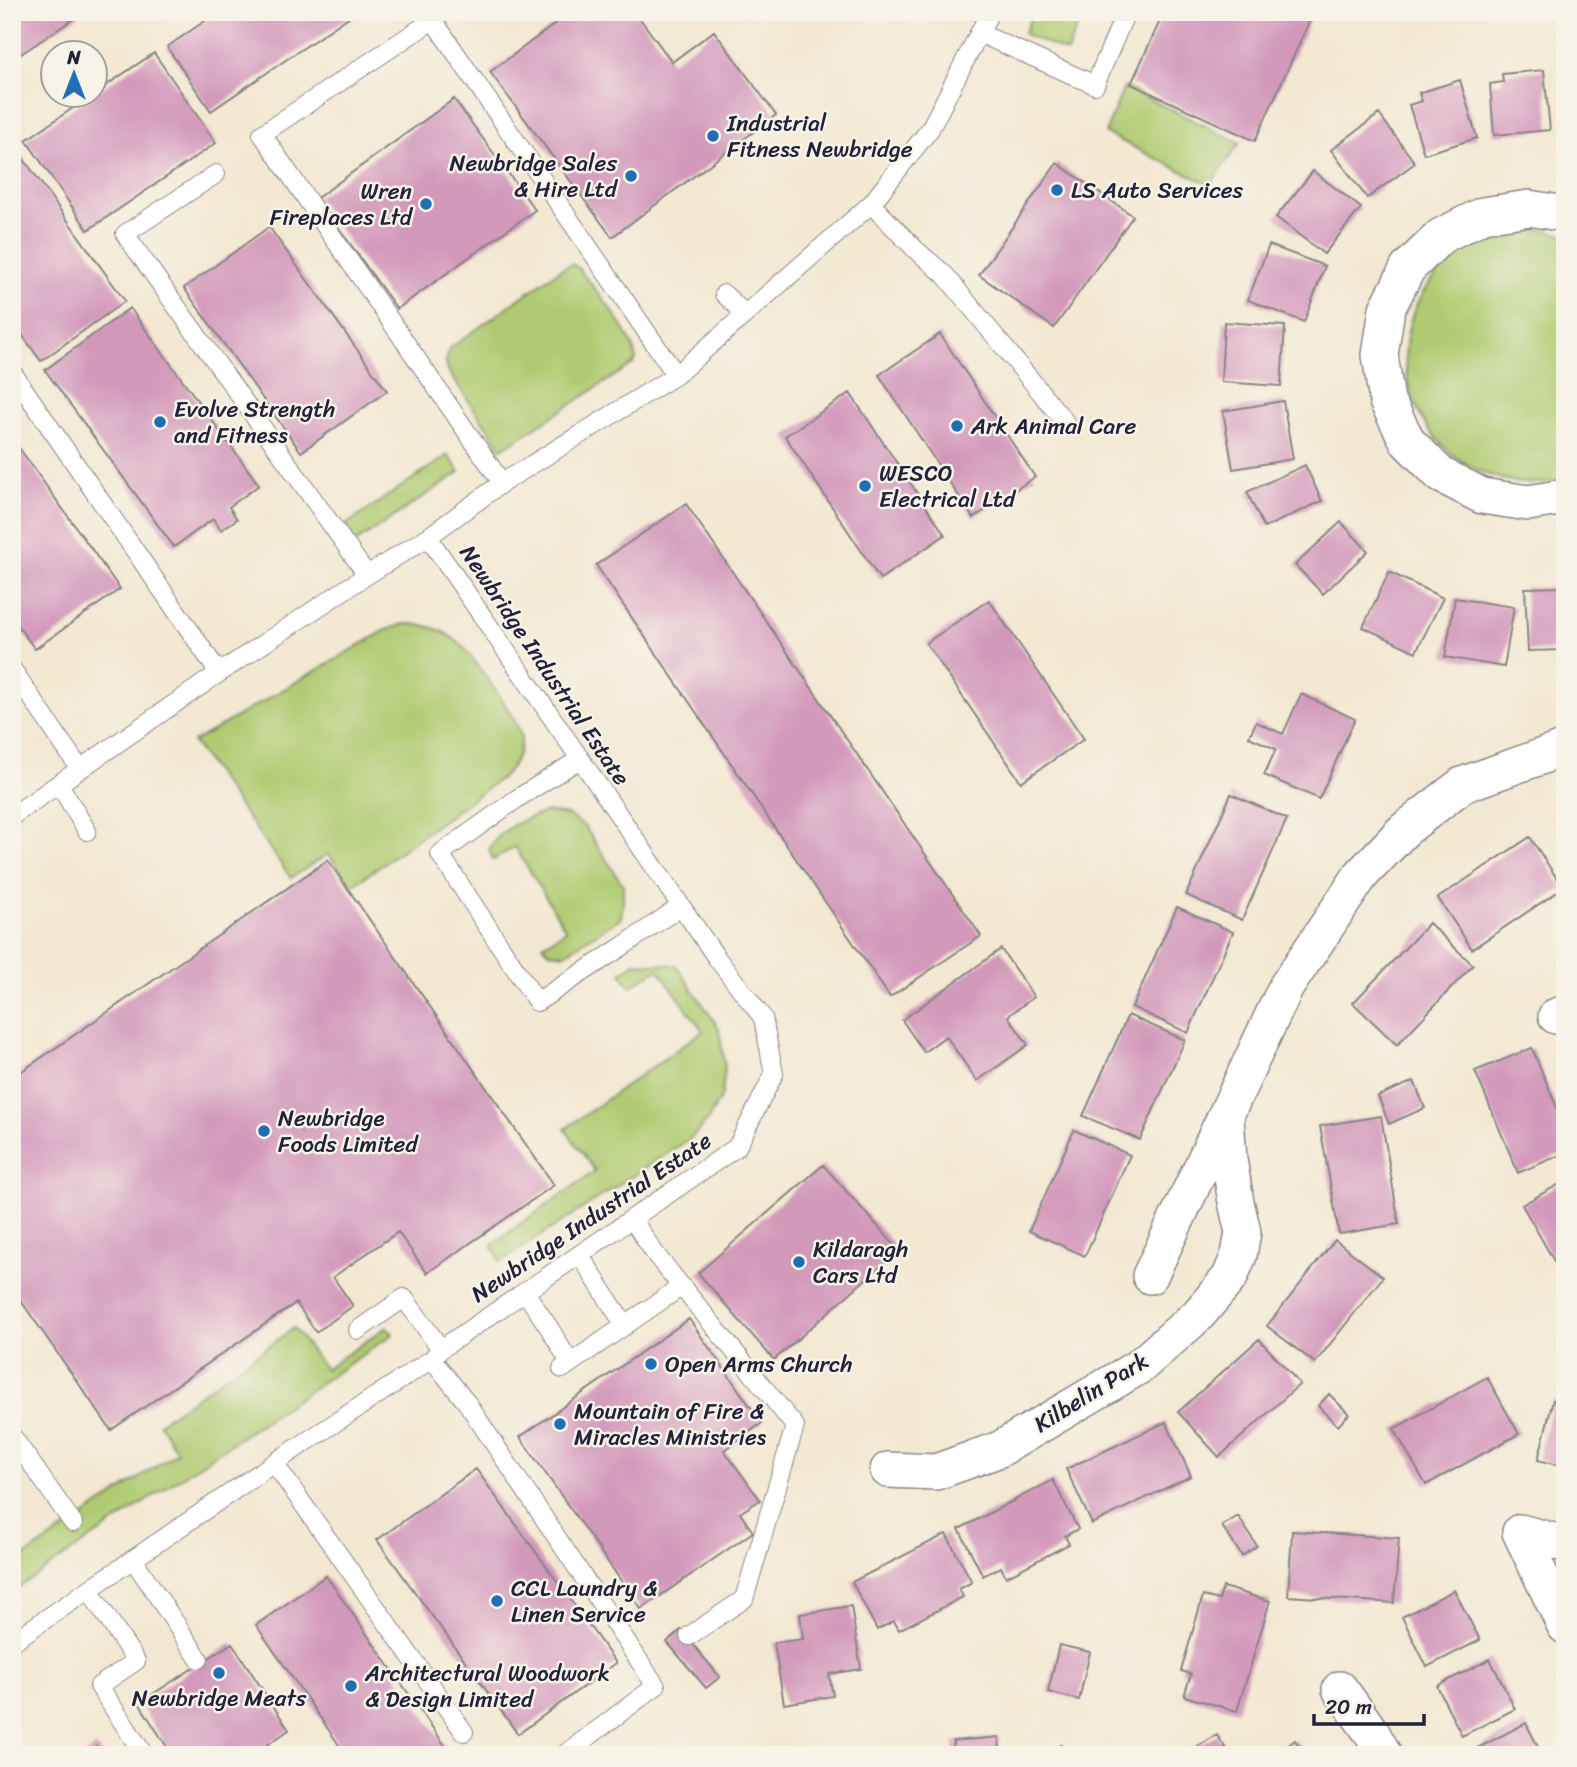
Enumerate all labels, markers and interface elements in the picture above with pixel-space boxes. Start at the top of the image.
north arrow [38,38,108,108]
text: N [66,41,81,74]
place label: Industrial Fitness Newbridge [726,103,913,170]
marker: Industrial Fitness Newbridge [705,128,721,144]
place label: Newbridge Sales & Hire Ltd [450,143,619,210]
marker: Newbridge Sales & Hire Ltd [623,168,639,184]
place label: LS Auto Services [1071,170,1243,211]
place label: Wren Fireplaces Ltd [270,171,414,238]
marker: LS Auto Services [1049,182,1065,198]
marker: Wren Fireplaces Ltd [418,196,434,212]
place label: Evolve Strength and Fitness [174,389,335,456]
place label: Ark Animal Care [970,406,1137,447]
marker: Evolve Strength and Fitness [152,414,168,430]
marker: Ark Animal Care [949,418,965,434]
place label: WESCO Electrical Ltd [879,453,1017,520]
marker: WESCO Electrical Ltd [857,478,873,494]
street label: Newbridge Industrial Estate [448,536,641,795]
place label: Newbridge Foods Limited [278,1098,419,1165]
street label: Newbridge Industrial Estate [462,1121,721,1314]
marker: Newbridge Foods Limited [256,1123,272,1139]
place label: Kildaragh Cars Ltd [813,1229,908,1296]
marker: Kildaragh Cars Ltd [791,1254,807,1270]
street label: Kilbelin Park [1026,1341,1157,1444]
place label: Open Arms Church [665,1344,853,1385]
marker: Open Arms Church [643,1356,659,1372]
place label: Mountain of Fire & Miracles Ministries [574,1391,767,1458]
marker: Mountain of Fire & Miracles Ministries [552,1416,568,1432]
place label: CCL Laundry & Linen Service [511,1568,657,1635]
marker: CCL Laundry & Linen Service [489,1593,505,1609]
place label: Architectural Woodwork & Design Limited [364,1653,610,1720]
marker: Newbridge Meats [211,1665,227,1681]
place label: Newbridge Meats [132,1678,307,1719]
marker: Architectural Woodwork & Design Limited [343,1678,359,1694]
scale bar [1314,1683,1425,1727]
text: 20 m [1325,1688,1372,1726]

